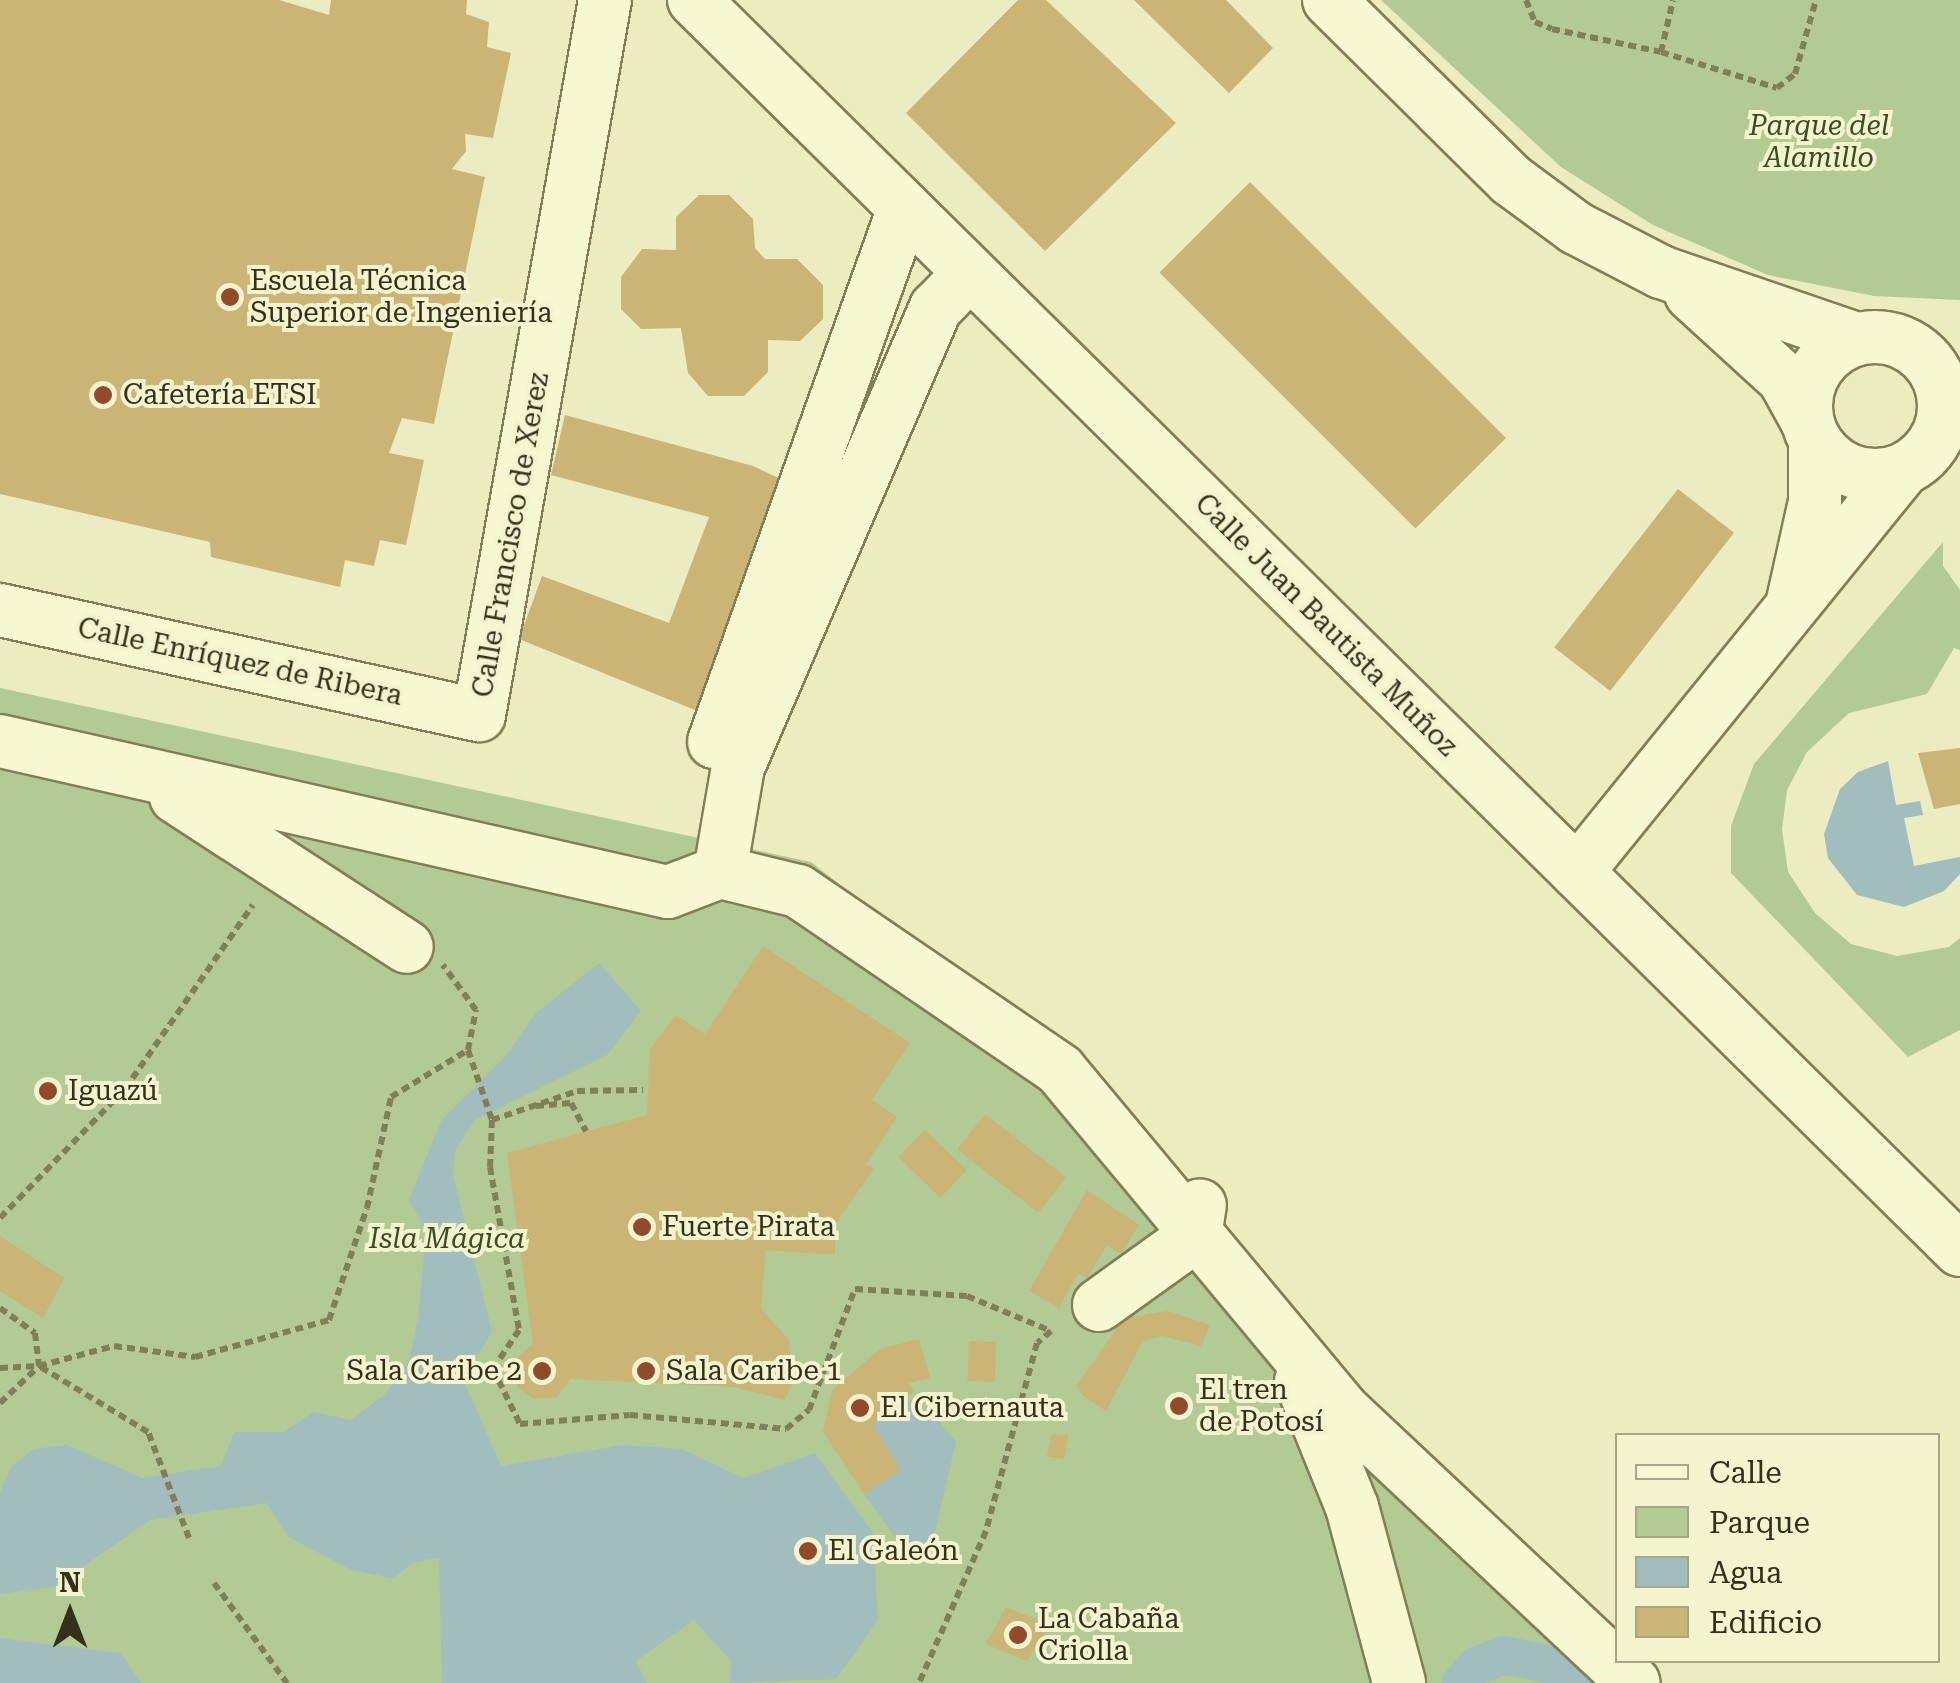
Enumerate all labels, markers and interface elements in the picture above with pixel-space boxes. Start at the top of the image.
park label: Parque del Alamillo [1749,109,1889,175]
place label: Escuela Técnica Superior de Ingeniería [250,264,552,330]
marker: Escuela Técnica Superior de Ingeniería [219,286,241,308]
street label: Calle Francisco de Xerez [466,370,556,700]
place label: Cafetería ETSI [123,378,317,412]
marker: Cafetería ETSI [92,384,114,406]
street label: Calle Juan Bautista Muñoz [1188,487,1464,763]
street label: Calle Enríquez de Ribera [75,611,405,713]
place label: Iguazú [68,1074,158,1108]
marker: Iguazú [37,1080,59,1102]
place label: Fuerte Pirata [662,1210,835,1244]
marker: Fuerte Pirata [631,1216,653,1238]
park label: Isla Mágica [369,1222,525,1256]
place label: Sala Caribe 2 [346,1354,522,1388]
place label: Sala Caribe 1 [666,1354,842,1388]
marker: Sala Caribe 2 [531,1360,553,1382]
marker: Sala Caribe 1 [635,1360,657,1382]
place label: El tren de Potosí [1199,1373,1324,1439]
place label: El Cibernauta [880,1391,1064,1425]
marker: El tren de Potosí [1168,1395,1190,1417]
marker: El Cibernauta [849,1397,871,1419]
legend [1615,1433,1940,1663]
text: Calle [1709,1455,1782,1490]
text: Parque [1709,1505,1810,1540]
place label: El Galeón [828,1534,958,1568]
marker: El Galeón [797,1540,819,1562]
text: Agua [1709,1555,1782,1590]
north arrow [20,1563,120,1663]
text: N [59,1566,81,1599]
place label: La Cabaña Criolla [1038,1602,1179,1668]
text: Edificio [1709,1605,1822,1640]
marker: La Cabaña Criolla [1007,1624,1029,1646]

